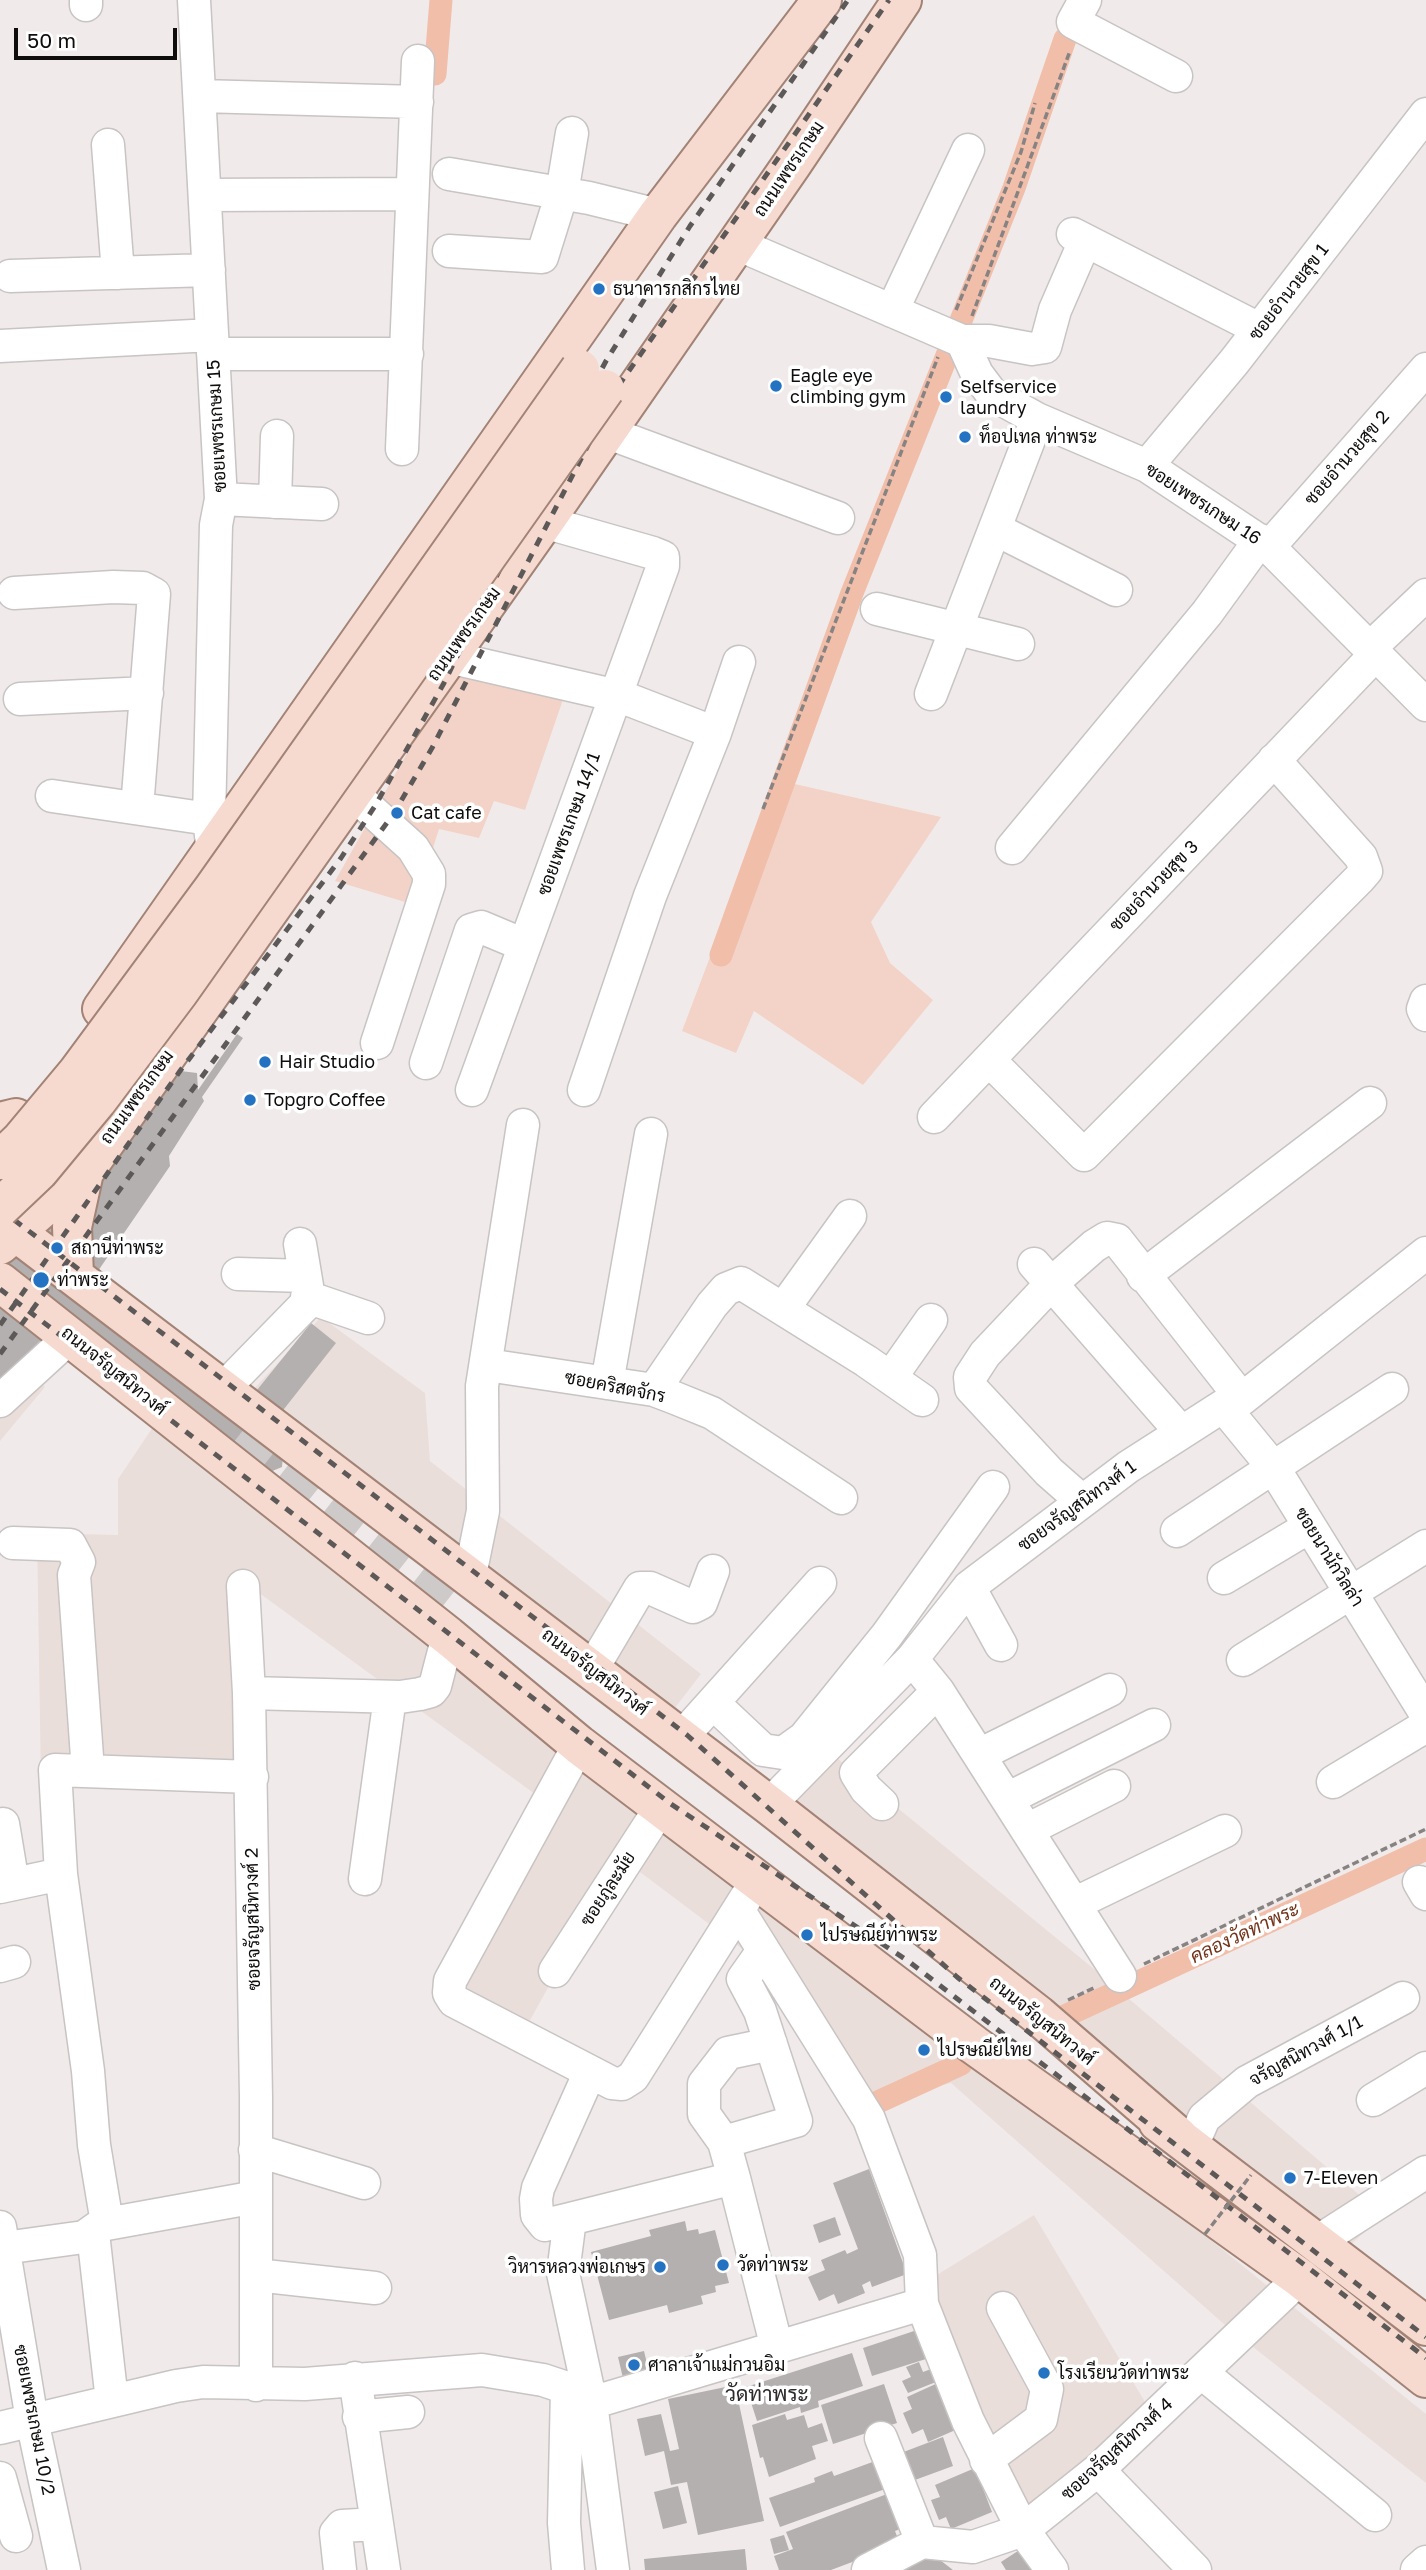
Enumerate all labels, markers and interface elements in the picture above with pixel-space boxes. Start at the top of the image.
scale bar [18,14,180,58]
text: 50 m [27,27,76,53]
street label: ถนนเพชรเกษม [749,117,829,221]
street label: ซอยอำนวยสุข 1 [1245,239,1333,345]
place label: ธนาคารกสิกรไทย [613,278,740,300]
marker: ธนาคารกสิกรไทย [591,281,607,297]
street label: ซอยเพชรเกษม 15 [203,359,231,493]
place label: Eagle eye climbing gym [790,365,906,408]
place label: Selfservice laundry [960,376,1057,418]
marker: Eagle eye climbing gym [768,378,784,394]
marker: Selfservice laundry [938,389,954,405]
street label: ซอยอำนวยสุข 2 [1300,406,1394,510]
place label: ท็อปเทล ท่าพระ [979,426,1097,448]
marker: ท็อปเทล ท่าพระ [957,429,973,445]
street label: ซอยเพชรเกษม 16 [1141,459,1265,549]
street label: ถนนเพชรเกษม [423,583,505,685]
street label: ซอยเพชรเกษม 14/1 [533,749,605,899]
place label: Cat cafe [411,802,482,824]
marker: Cat cafe [389,805,405,821]
street label: ซอยอำนวยสุข 3 [1105,836,1203,936]
street label: ถนนเพชรเกษม [96,1046,178,1148]
place label: Hair Studio [279,1051,375,1073]
marker: Hair Studio [257,1054,273,1070]
place label: Topgro Coffee [264,1089,385,1111]
marker: Topgro Coffee [242,1092,258,1108]
place label: สถานีท่าพระ [71,1237,164,1259]
marker: สถานีท่าพระ [49,1240,65,1256]
place label: ท่าพระ [57,1269,109,1291]
marker: ท่าพระ [31,1270,51,1290]
street label: ถนนจรัญสนิทวงศ์ [57,1322,171,1420]
street label: ซอยคริสตจักร [563,1367,667,1407]
street label: ซอยจรัญสนิทวงศ์ 1 [1014,1456,1140,1556]
street label: ซอยนานักวิลล่า [1290,1503,1368,1611]
street label: ถนนจรัญสนิทวงศ์ [538,1624,652,1720]
street label: ซอยจรัญสนิทวงศ์ 2 [241,1848,265,1990]
street label: ซอยภู่ละมัย [576,1848,640,1930]
water label: คลองวัดท่าพระ [1187,1898,1303,1968]
place label: ไปรษณีย์ท่าพระ [821,1924,938,1946]
marker: ไปรษณีย์ท่าพระ [799,1927,815,1943]
street label: ถนนจรัญสนิทวงศ์ [985,1972,1099,2070]
street label: จรัญสนิทวงศ์ 1/1 [1246,2011,1366,2091]
place label: ไปรษณีย์ไทย [938,2039,1032,2061]
marker: ไปรษณีย์ไทย [916,2042,932,2058]
place label: 7-Eleven [1304,2167,1378,2189]
marker: 7-Eleven [1282,2170,1298,2186]
place label: วัดท่าพระ [737,2254,809,2276]
place label: วิหารหลวงพ่อเกษร [508,2256,646,2278]
marker: วัดท่าพระ [715,2257,731,2273]
marker: วิหารหลวงพ่อเกษร [652,2259,668,2275]
street label: ซอยเพชรเกษม 10/2 [9,2343,59,2497]
place label: ศาลาเจ้าแม่กวนอิม [648,2354,785,2376]
marker: ศาลาเจ้าแม่กวนอิม [626,2357,642,2373]
place label: โรงเรียนวัดท่าพระ [1058,2362,1189,2384]
marker: โรงเรียนวัดท่าพระ [1036,2365,1052,2381]
district label: วัดท่าพระ [725,2381,809,2407]
street label: ซอยจรัญสนิทวงศ์ 4 [1057,2393,1177,2505]

